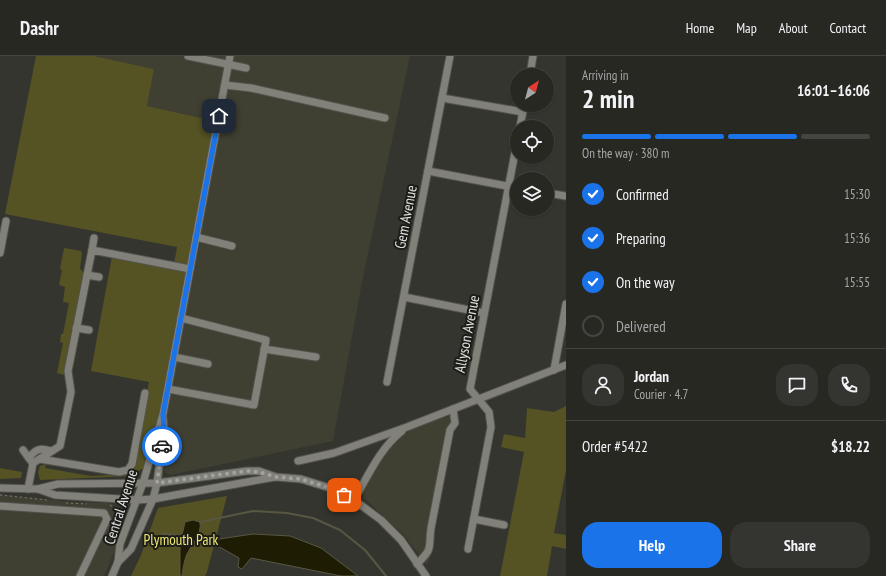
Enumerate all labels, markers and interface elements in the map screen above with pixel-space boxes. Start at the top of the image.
text: Dashr [20,16,59,40]
text: Home [686,19,714,37]
text: Map [736,19,757,37]
text: About [779,19,808,37]
text: Contact [830,19,866,37]
text: Arriving in [582,67,629,84]
north arrow [510,68,554,112]
map controls [510,68,554,216]
text: 16:01–16:06 [797,81,870,100]
text: 2 min [582,82,635,115]
pin [202,99,236,133]
icon: home [208,105,230,127]
button: locate [510,120,554,164]
text: On the way · 380 m [582,145,669,162]
button: layers [510,172,554,216]
icon: check [582,183,604,205]
street label: Gem Avenue [390,184,421,250]
text: Confirmed [616,185,669,204]
text: 15:30 [844,186,870,203]
icon: check [582,227,604,249]
text: Preparing [616,229,666,248]
text: 15:36 [844,230,870,247]
icon: check [582,271,604,293]
text: On the way [616,273,675,292]
text: 15:55 [844,274,870,291]
street label: Allyson Avenue [450,294,483,374]
text: Delivered [616,317,666,336]
button: person [582,364,624,406]
button: chat [776,364,818,406]
button: phone [828,364,870,406]
text: Jordan [634,367,669,386]
text: Courier · 4.7 [634,386,688,403]
courier [142,426,182,466]
icon: car [151,435,173,457]
text: Order #5422 [582,437,648,456]
text: $18.22 [831,437,870,456]
street label: Central Avenue [99,467,142,547]
pin [327,478,361,512]
icon: bag [333,484,355,506]
button: Help [582,522,722,568]
button: Share [730,522,870,568]
park label: Plymouth Park [144,530,219,549]

